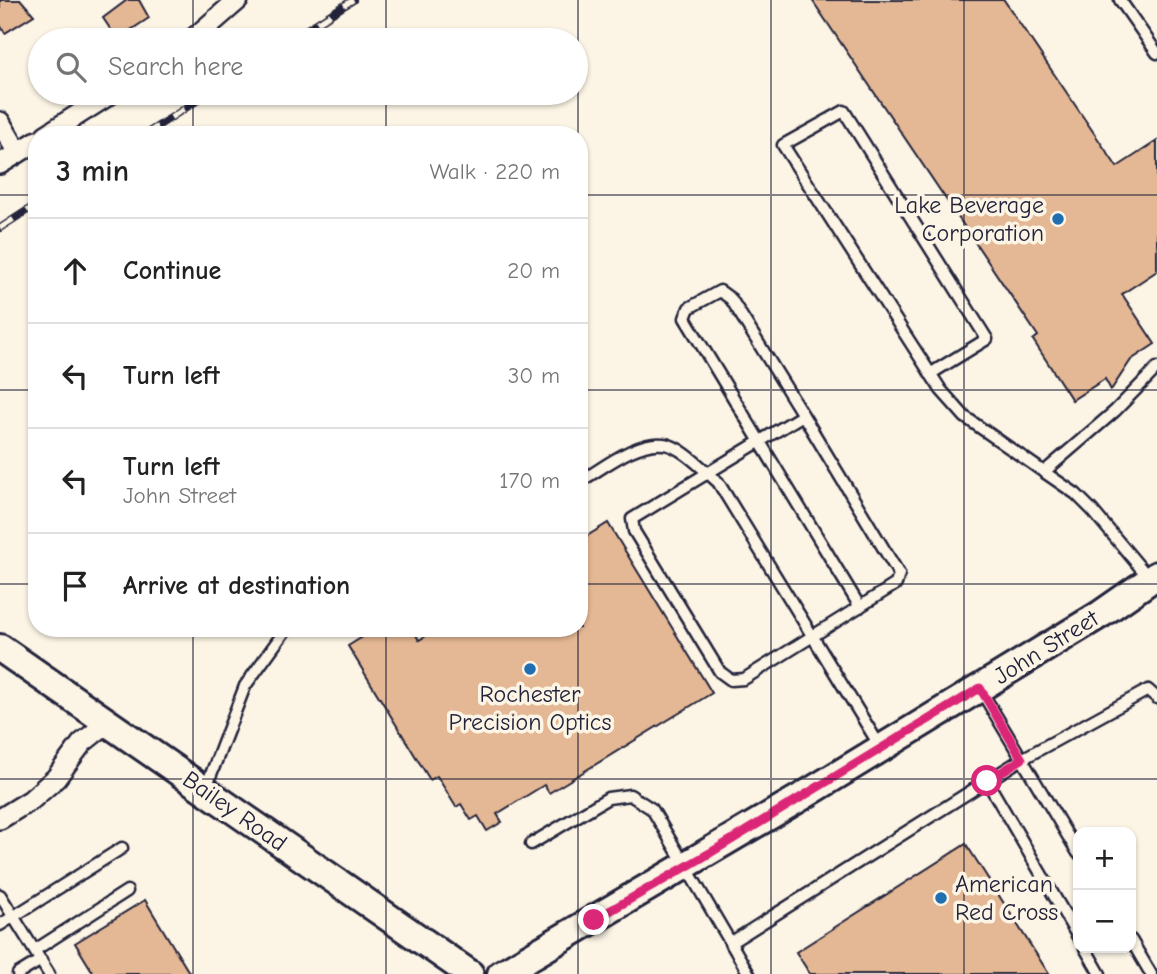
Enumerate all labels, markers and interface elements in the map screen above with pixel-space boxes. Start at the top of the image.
search box [28,28,588,105]
icon: search [52,48,90,86]
text: Search here [108,52,243,82]
text: 3 min [56,154,129,189]
text: Walk · 220 m [429,158,560,185]
place label: Lake Beverage Corporation [894,191,1044,247]
marker: Lake Beverage Corporation [1050,211,1066,227]
icon: ahead [56,252,94,290]
text: Continue [123,256,221,286]
text: 20 m [507,257,560,284]
icon: left [56,357,94,395]
text: Turn left [123,361,220,391]
text: 30 m [508,362,560,389]
text: Turn left [123,452,220,482]
icon: left [56,462,94,500]
text: 170 m [499,467,560,494]
text: John Street [123,482,236,509]
icon: arrive [56,567,94,605]
text: Arrive at destination [123,571,350,601]
street label: John Street [989,603,1104,690]
marker: Rochester Precision Optics [522,661,538,677]
place label: Rochester Precision Optics [449,680,611,736]
street label: Bailey Road [178,765,292,857]
route start [971,765,1002,796]
map controls [1073,827,1136,953]
button: + [1073,827,1136,890]
place label: American Red Cross [955,870,1058,926]
marker: American Red Cross [933,890,949,906]
button: − [1073,890,1136,953]
route end [578,904,609,935]

